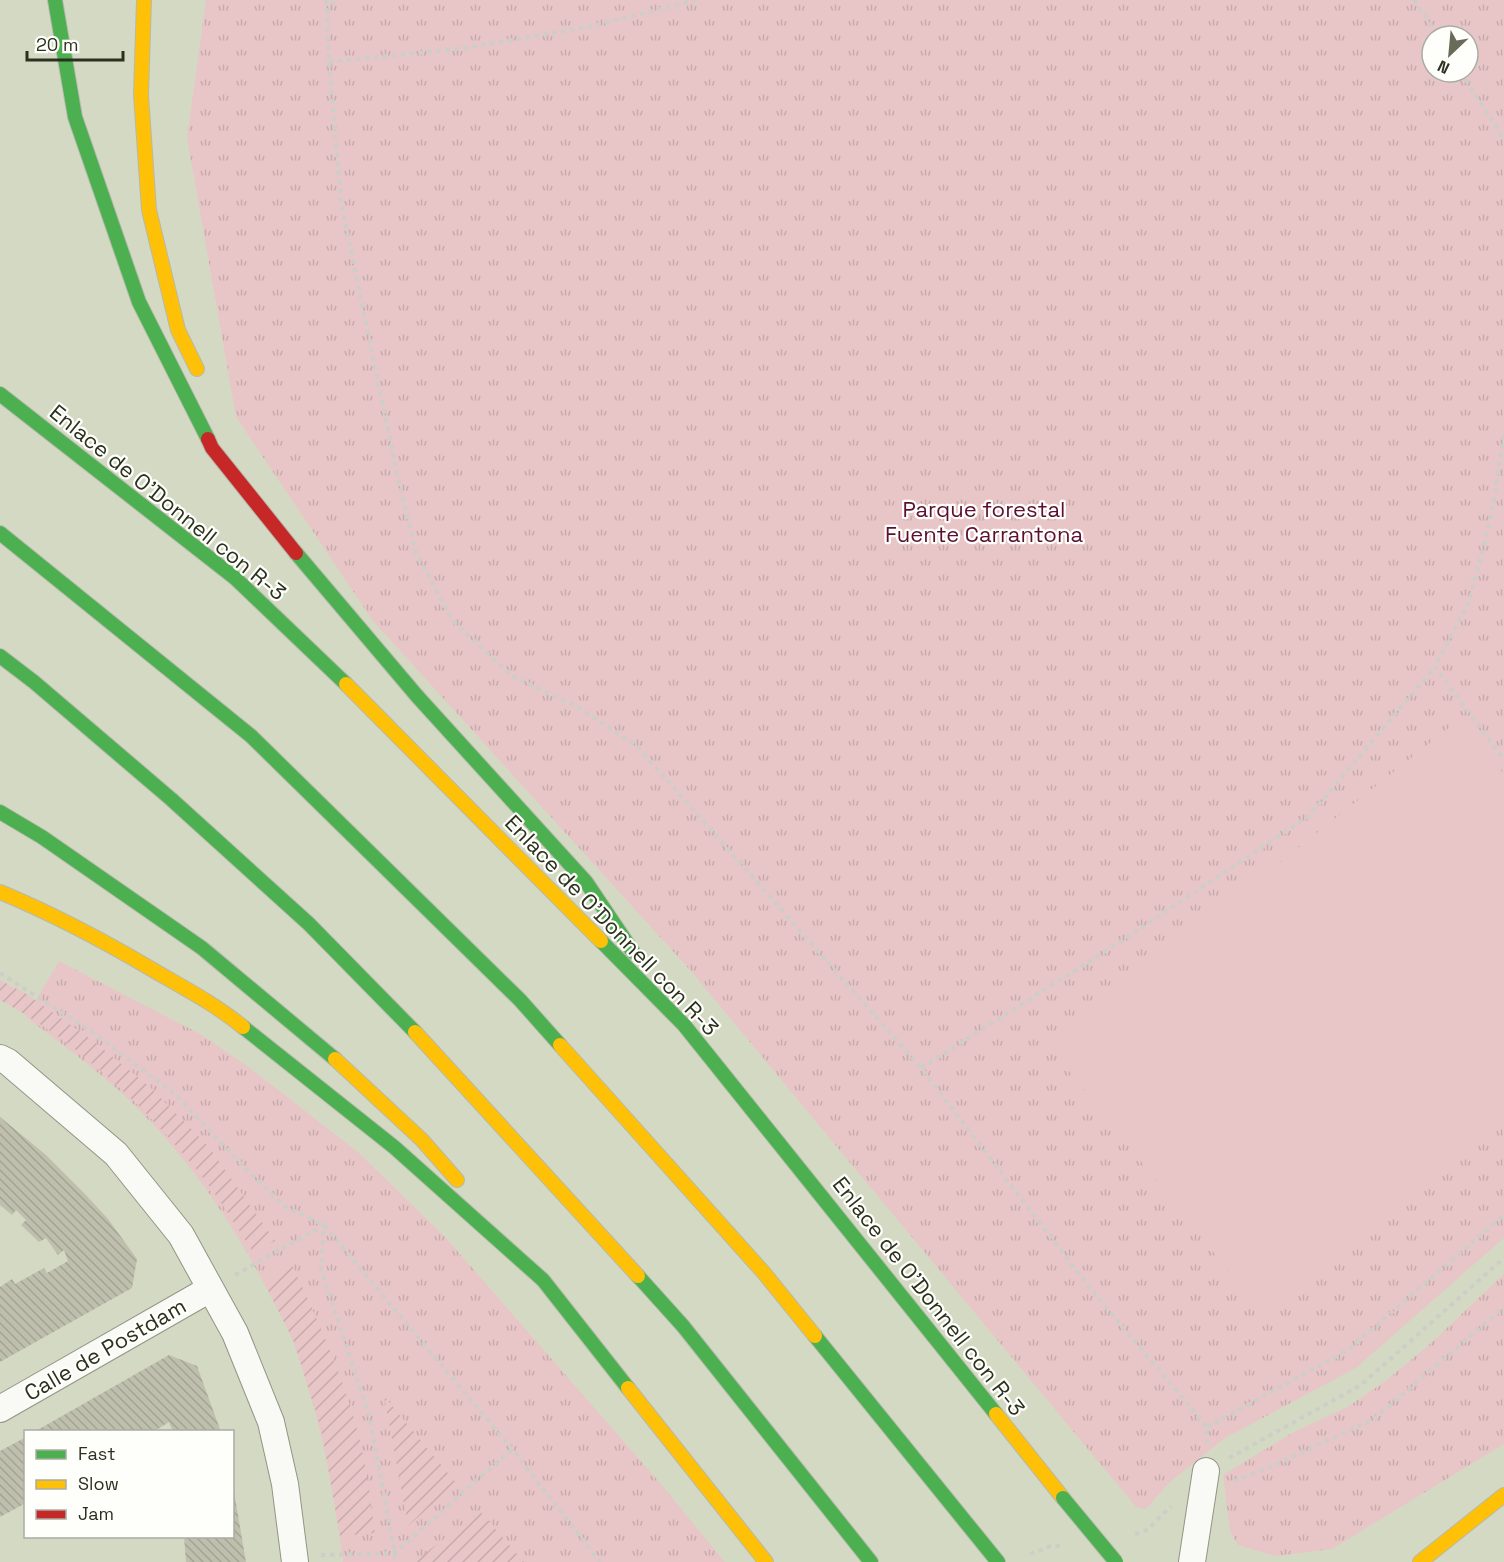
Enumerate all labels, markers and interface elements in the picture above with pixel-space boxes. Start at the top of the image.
scale bar [27,24,123,62]
north arrow [1420,24,1480,84]
text: 20 m [36,33,79,56]
text: N [1434,55,1453,79]
street label: Enlace de O'Donnell con R-3 [44,398,292,606]
park label: Parque forestal Fuente Carrantona [885,495,1083,548]
street label: Enlace de O'Donnell con R-3 [499,809,725,1041]
street label: Enlace de O'Donnell con R-3 [827,1171,1031,1421]
street label: Calle de Postdam [19,1291,191,1407]
legend [24,1430,234,1538]
text: Fast [78,1442,115,1465]
text: Slow [78,1472,119,1495]
text: Jam [78,1502,114,1525]

